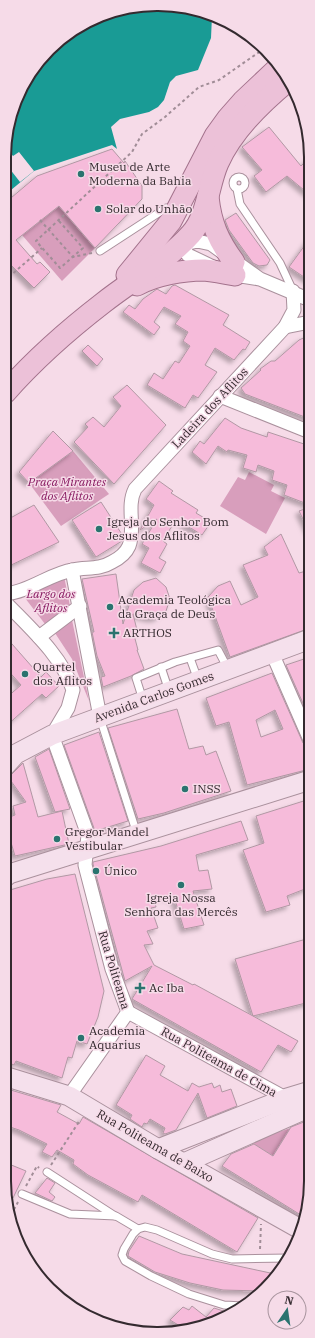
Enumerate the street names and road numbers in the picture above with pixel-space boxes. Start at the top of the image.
street label: Ladeira dos Aflitos [168,364,251,451]
street label: Avenida Carlos Gomes [92,668,216,725]
street label: Rua Politeama [95,929,134,1011]
street label: Rua Politeama de Cima [159,1023,280,1100]
street label: Rua Politeama de Baixo [94,1106,217,1185]

